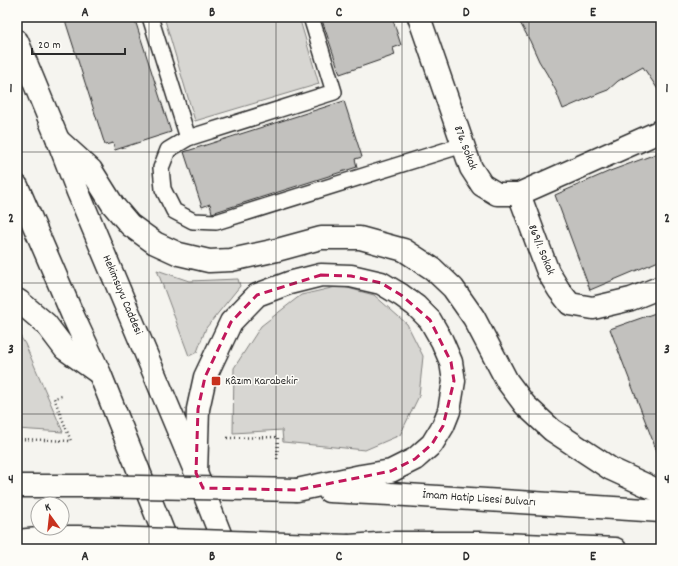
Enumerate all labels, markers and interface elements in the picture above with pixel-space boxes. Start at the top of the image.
text: A [81,4,89,23]
text: B [209,4,215,23]
text: C [336,4,343,23]
text: D [463,4,470,23]
text: E [590,4,597,23]
scale bar [32,30,125,56]
text: 20 m [38,37,61,54]
text: 1 [10,80,13,99]
text: 1 [666,80,669,99]
street label: 876. Sokak [449,123,481,173]
text: 2 [8,210,14,229]
text: 2 [664,210,670,229]
street label: 869/1. Sokak [523,222,559,278]
street label: Hekimsuyu Caddesi [98,252,146,338]
text: 3 [8,341,14,360]
text: 3 [664,341,670,360]
place label: Kâzım Karabekir [225,373,298,390]
marker: Kâzım Karabekir [210,375,222,387]
text: 4 [8,471,14,490]
text: 4 [664,471,670,490]
street label: İmam Hatip Lisesi Bulvarı [422,487,536,511]
north arrow [30,496,70,536]
text: K [43,500,52,517]
text: A [81,548,89,566]
text: B [209,548,215,566]
text: C [336,548,343,566]
text: D [463,548,470,566]
text: E [590,548,597,566]

